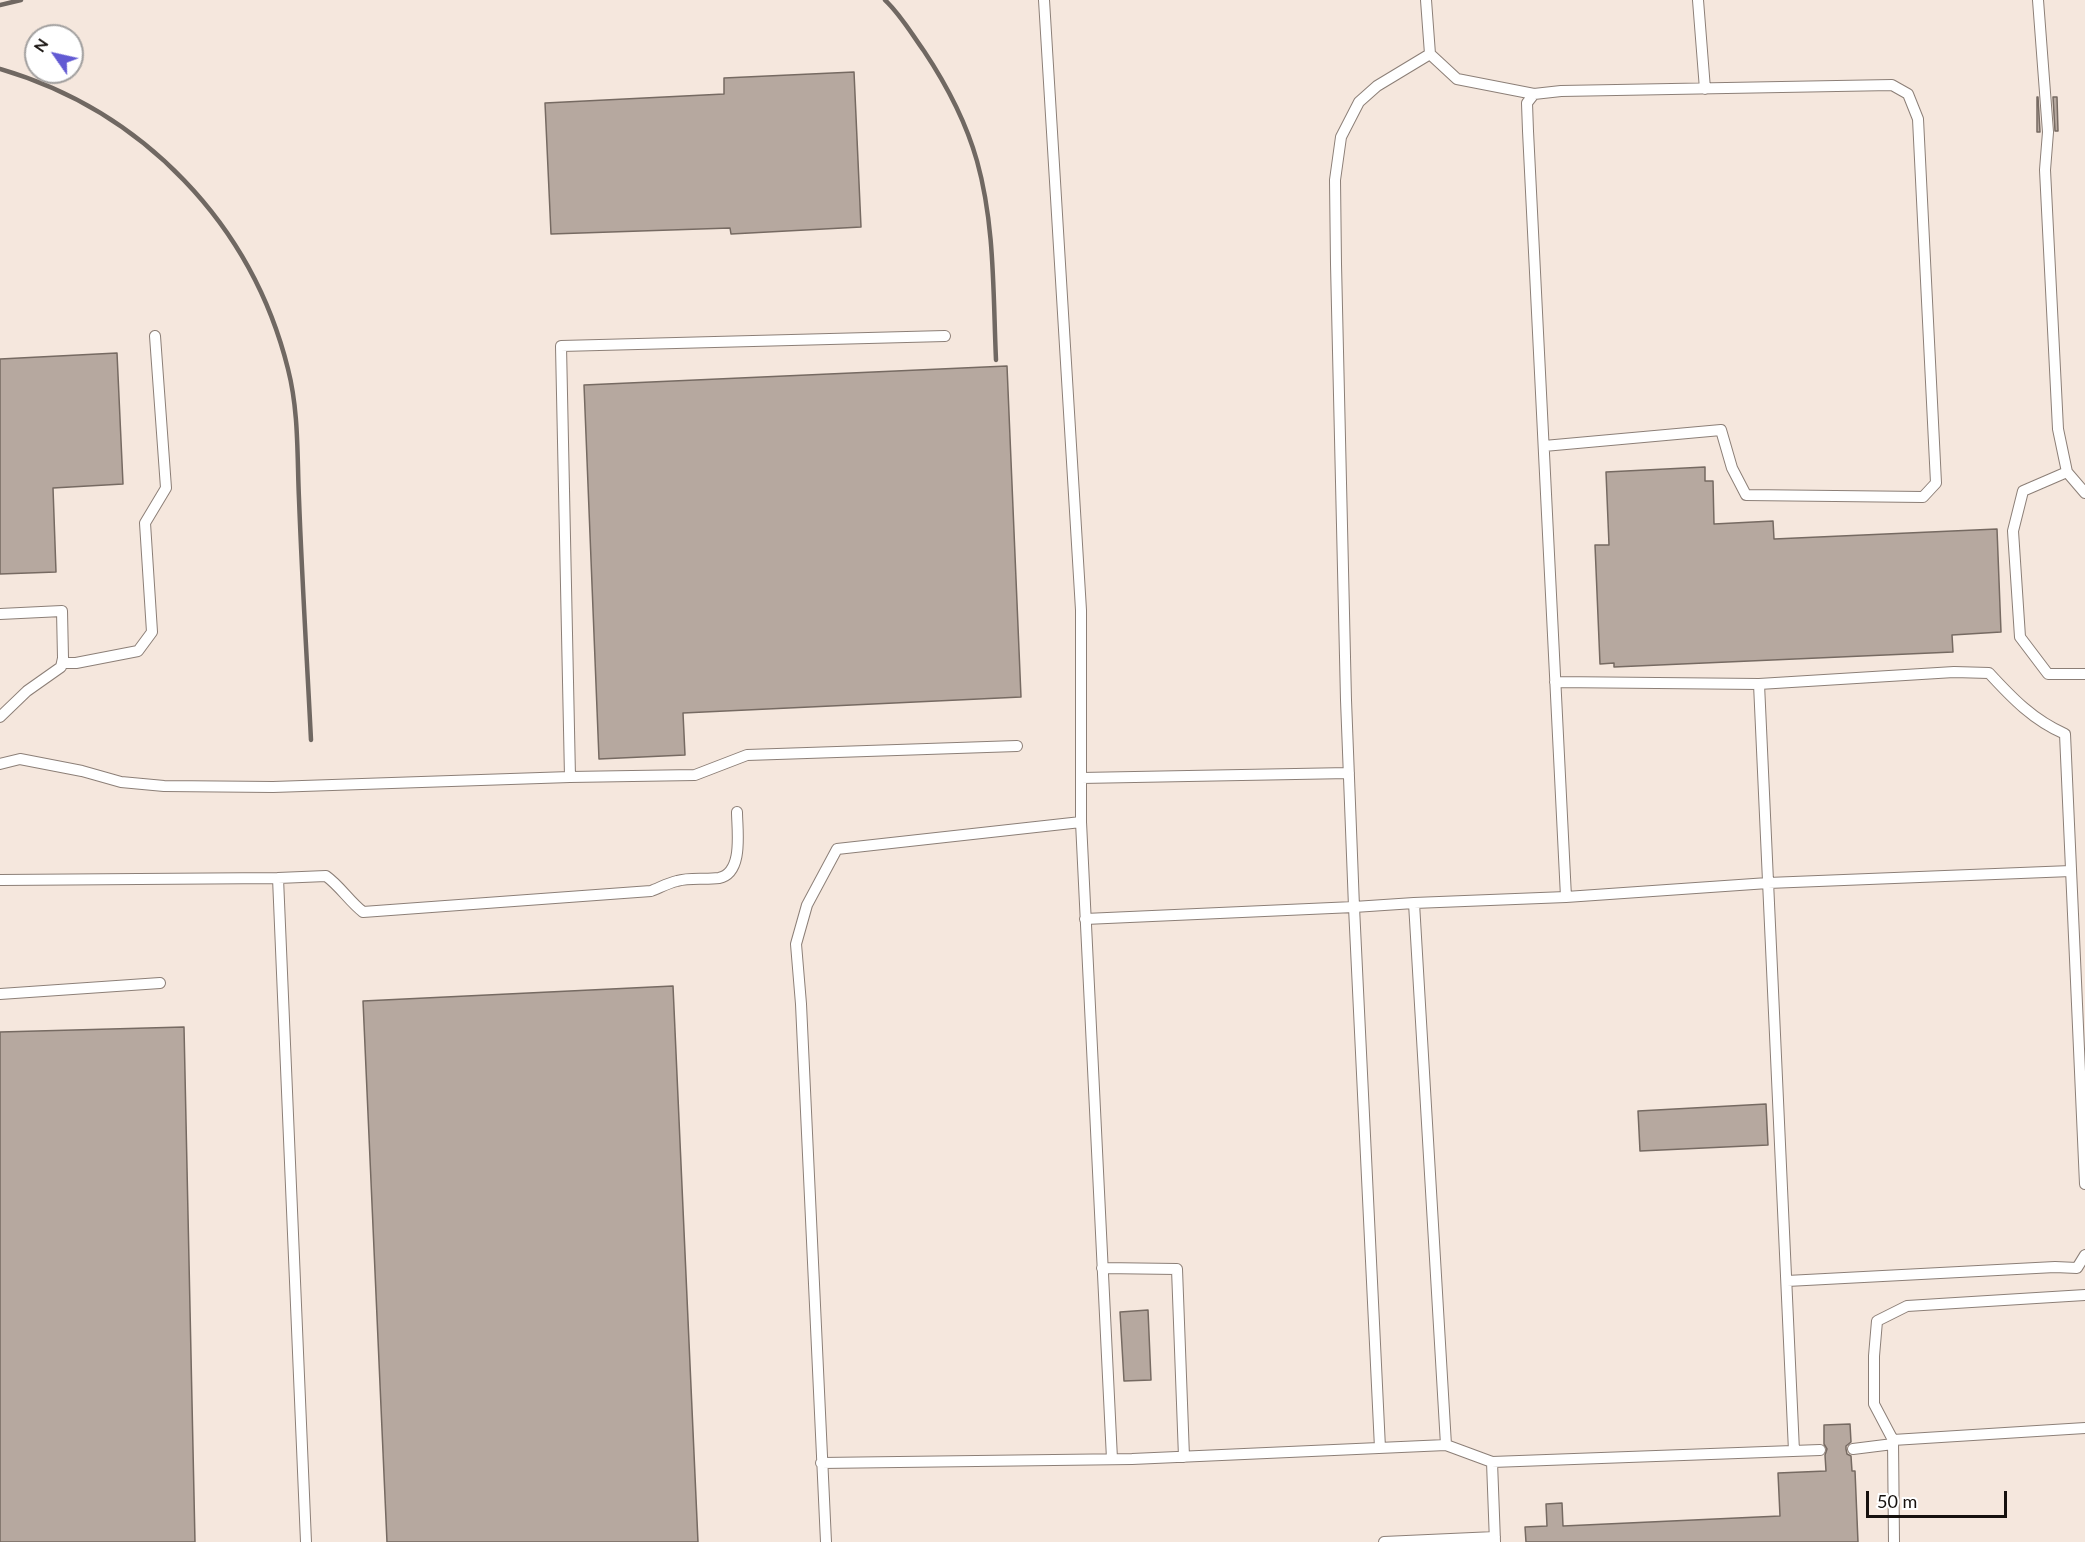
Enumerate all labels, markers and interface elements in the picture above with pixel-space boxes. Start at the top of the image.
north arrow [24,24,84,84]
text: N [29,34,52,55]
scale bar [1869,1479,2010,1517]
text: 50 m [1877,1490,1917,1512]

